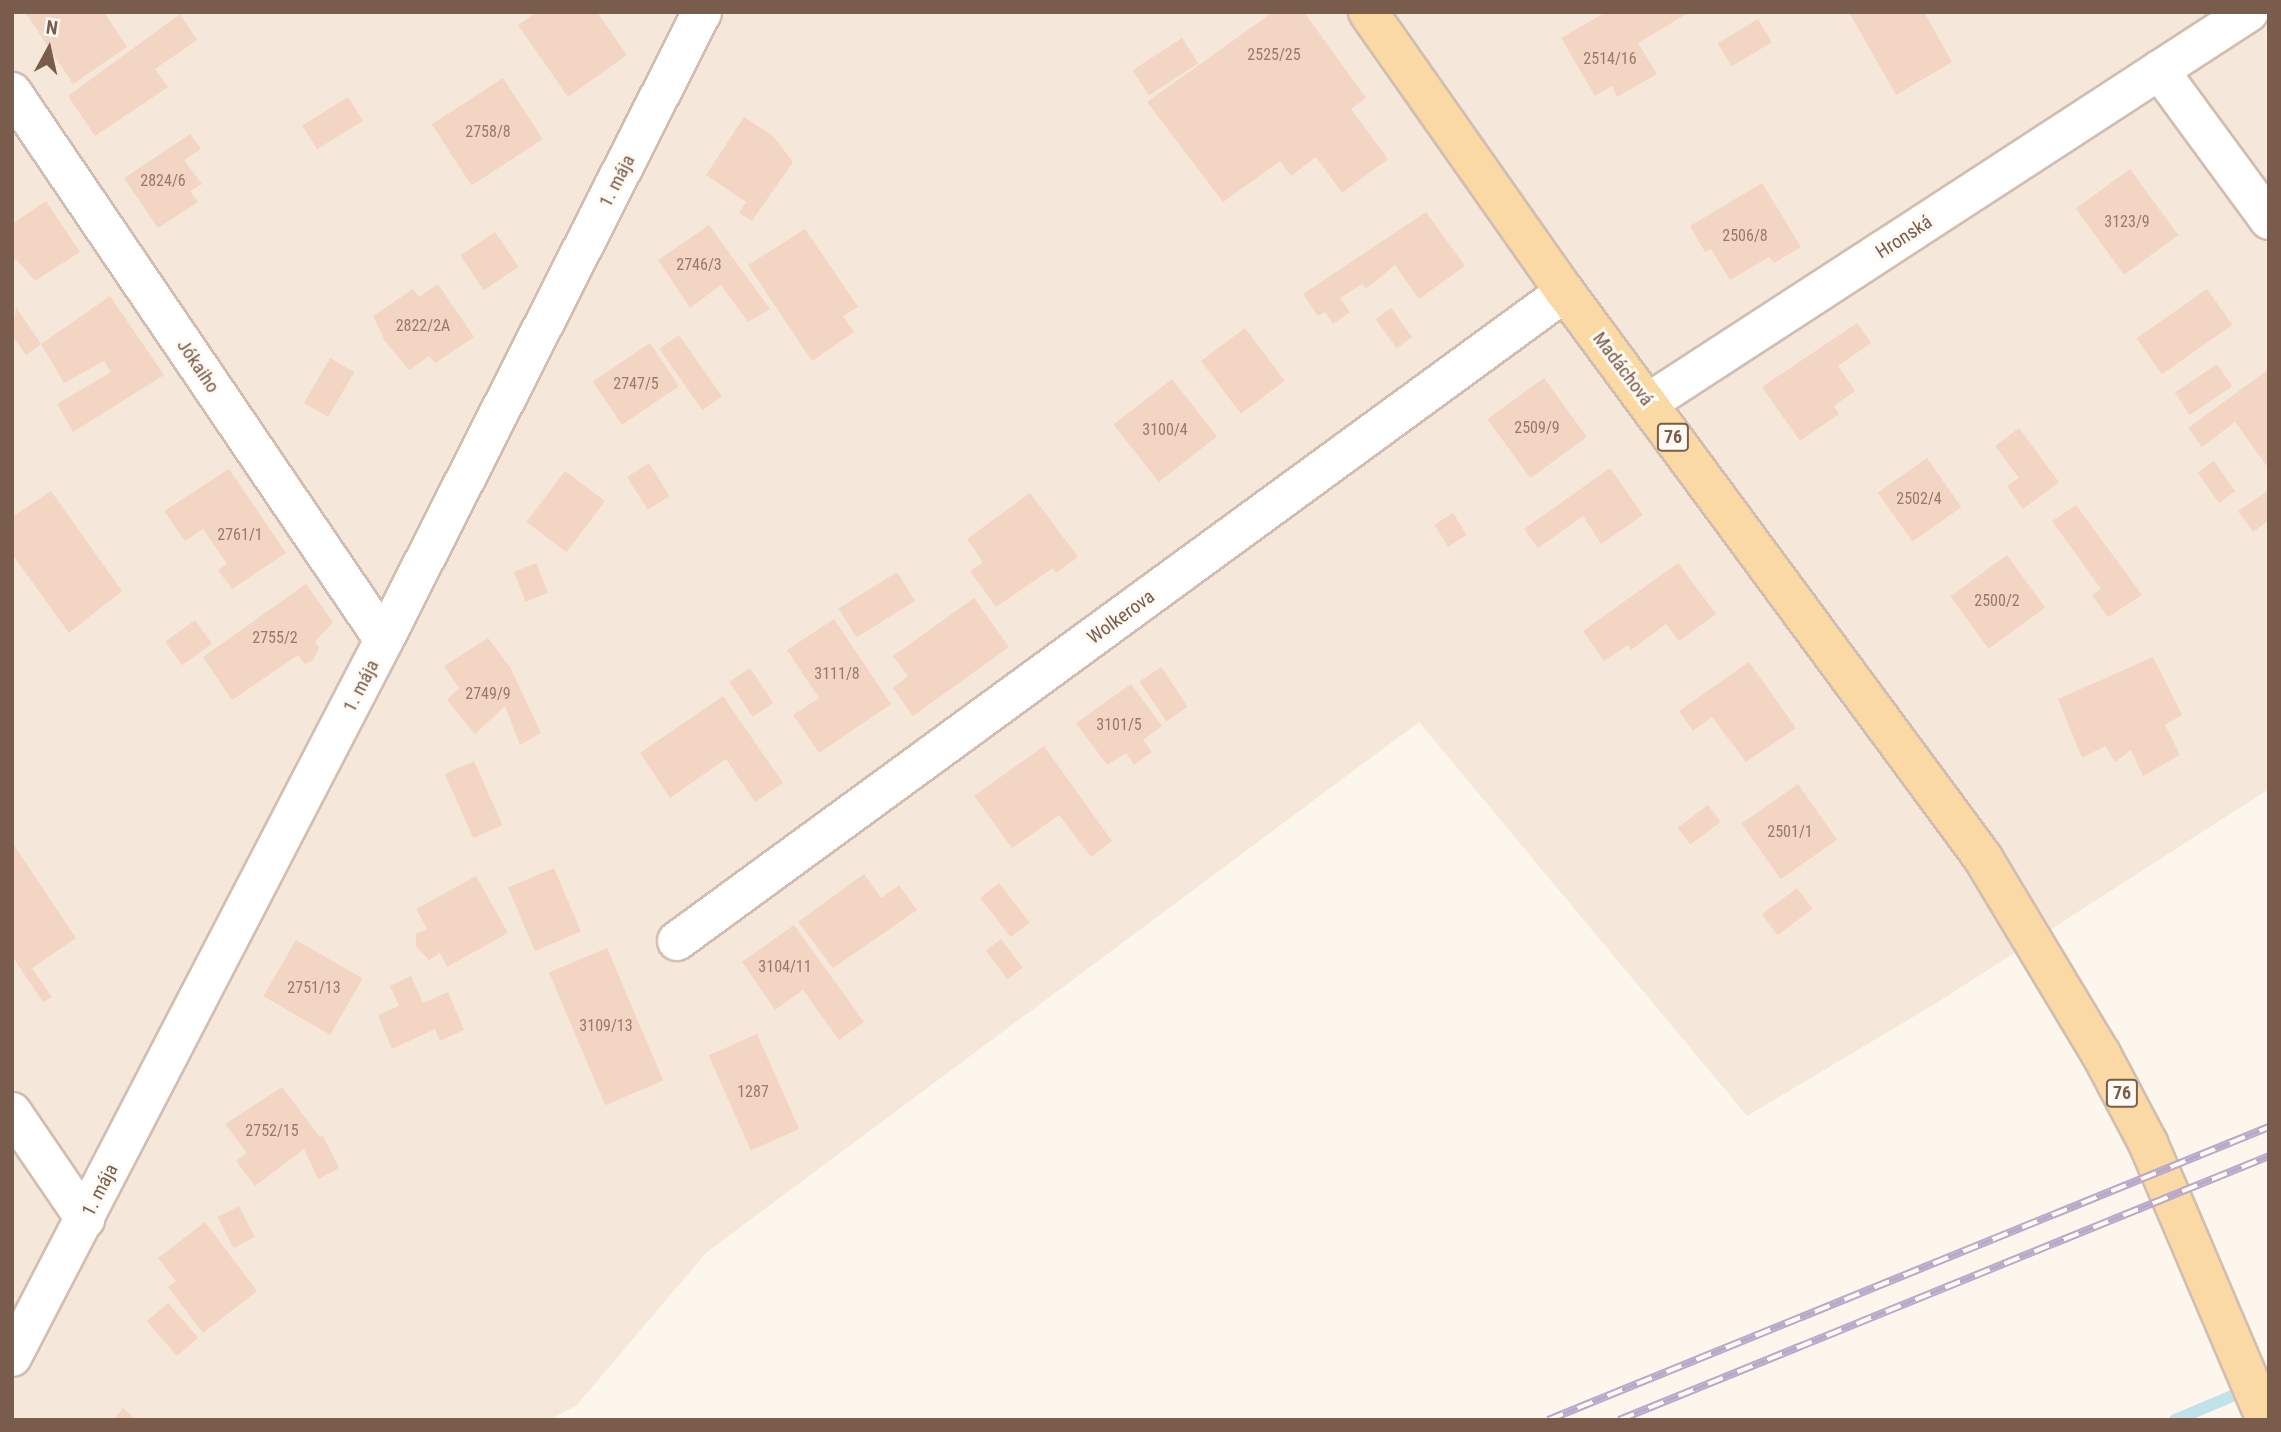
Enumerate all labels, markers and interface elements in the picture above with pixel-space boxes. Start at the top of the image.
north arrow [14,14,84,84]
text: N [45,16,59,40]
house number: 2525/25 [1247,45,1301,65]
house number: 2514/16 [1583,49,1637,69]
house number: 2758/8 [465,122,511,142]
street label: 1. mája [594,151,640,211]
house number: 2824/6 [140,171,186,191]
street label: Hronská [1872,210,1936,264]
house number: 3123/9 [2104,212,2150,232]
house number: 2506/8 [1722,226,1768,246]
house number: 2746/3 [676,255,722,275]
house number: 2822/2A [396,316,450,336]
street label: Madáchová [1588,328,1658,410]
street label: Jókaiho [172,335,224,397]
house number: 2747/5 [613,374,659,394]
house number: 2509/9 [1514,418,1560,438]
house number: 3100/4 [1142,420,1188,440]
road number: 76 [1656,422,1690,452]
house number: 2502/4 [1896,489,1942,509]
house number: 2761/1 [217,525,263,545]
street label: Wolkerova [1083,585,1159,649]
house number: 2500/2 [1974,591,2020,611]
house number: 2755/2 [252,628,298,648]
street label: 1. mája [338,656,384,716]
house number: 3111/8 [814,664,860,684]
house number: 2749/9 [465,684,511,704]
house number: 3101/5 [1096,715,1142,735]
house number: 2501/1 [1767,822,1813,842]
house number: 3104/11 [758,957,812,977]
house number: 2751/13 [287,978,341,998]
house number: 3109/13 [579,1016,633,1036]
road number: 76 [2104,1078,2140,1108]
house number: 1287 [737,1082,769,1102]
house number: 2752/15 [245,1121,299,1141]
street label: 1. mája [77,1160,123,1220]

